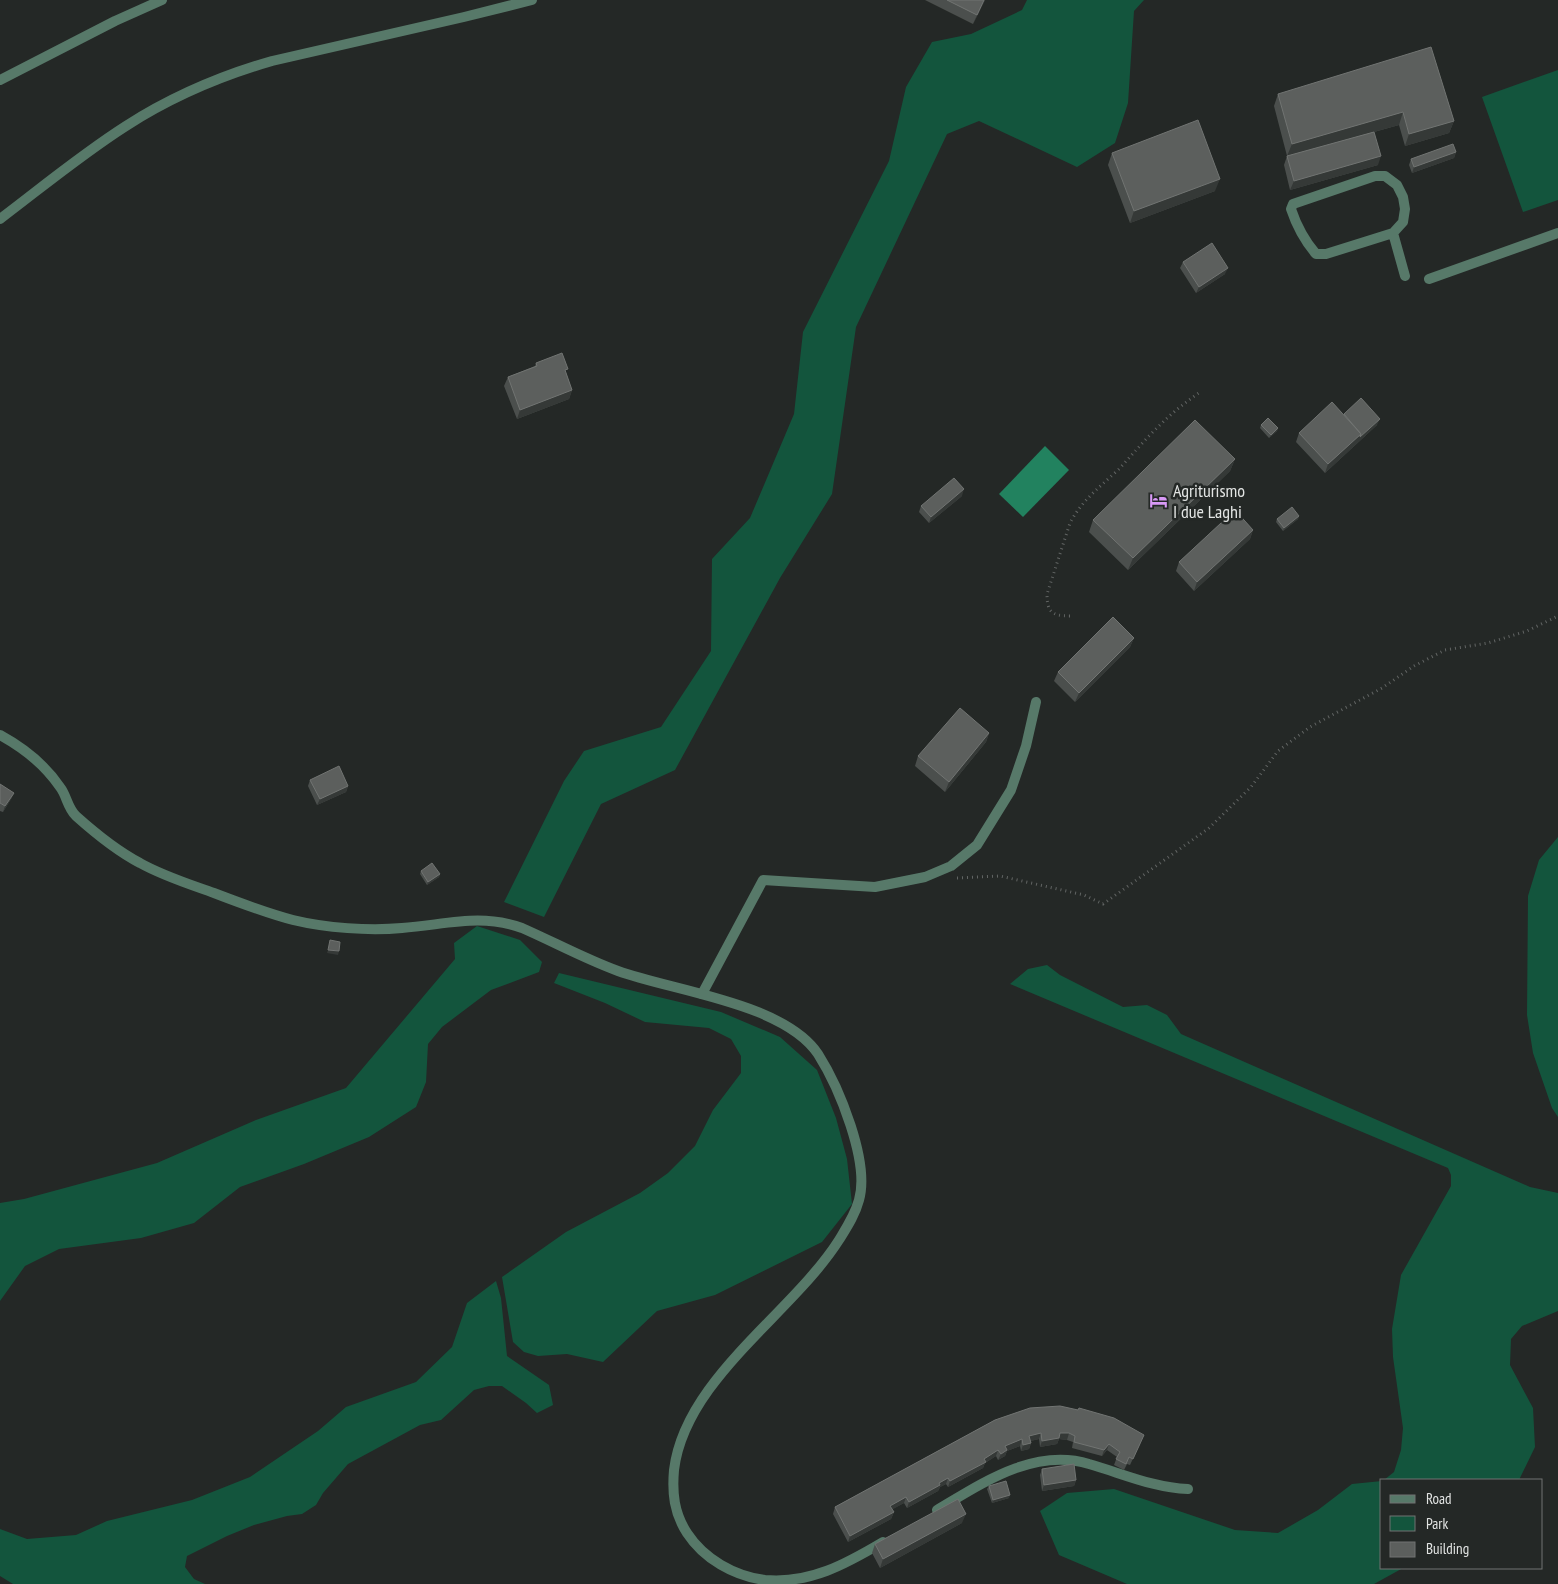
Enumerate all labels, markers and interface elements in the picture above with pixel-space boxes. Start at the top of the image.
place label: Agriturismo I due Laghi [1173,479,1245,523]
hotel icon: Agriturismo I due Laghi [1149,491,1169,511]
legend [1380,1479,1543,1569]
text: Road [1426,1489,1452,1508]
text: Park [1426,1514,1448,1533]
text: Building [1426,1539,1469,1558]

